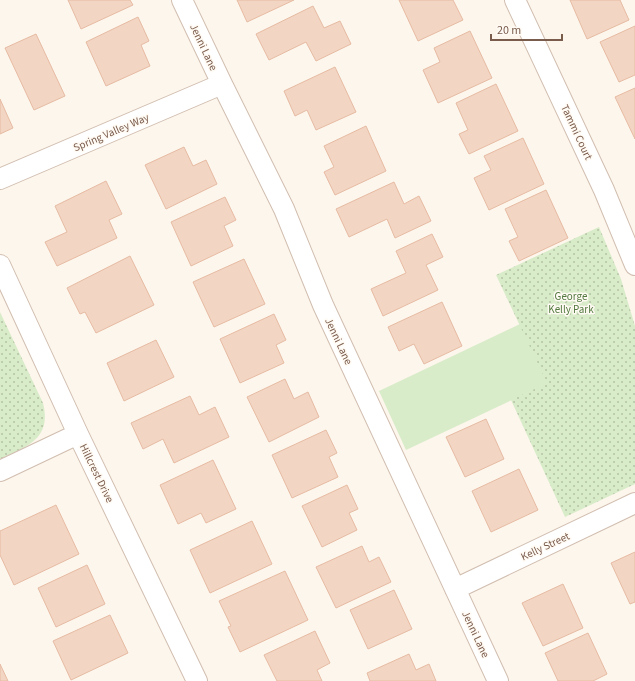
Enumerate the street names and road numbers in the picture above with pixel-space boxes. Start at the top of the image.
street label: Jenni Lane [186,21,221,74]
street label: Tammi Court [557,102,596,163]
street label: Spring Valley Way [71,110,151,155]
street label: Jenni Lane [321,315,356,368]
street label: Hillcrest Drive [76,441,118,506]
street label: Kelly Street [518,528,572,564]
street label: Jenni Lane [458,608,493,661]

